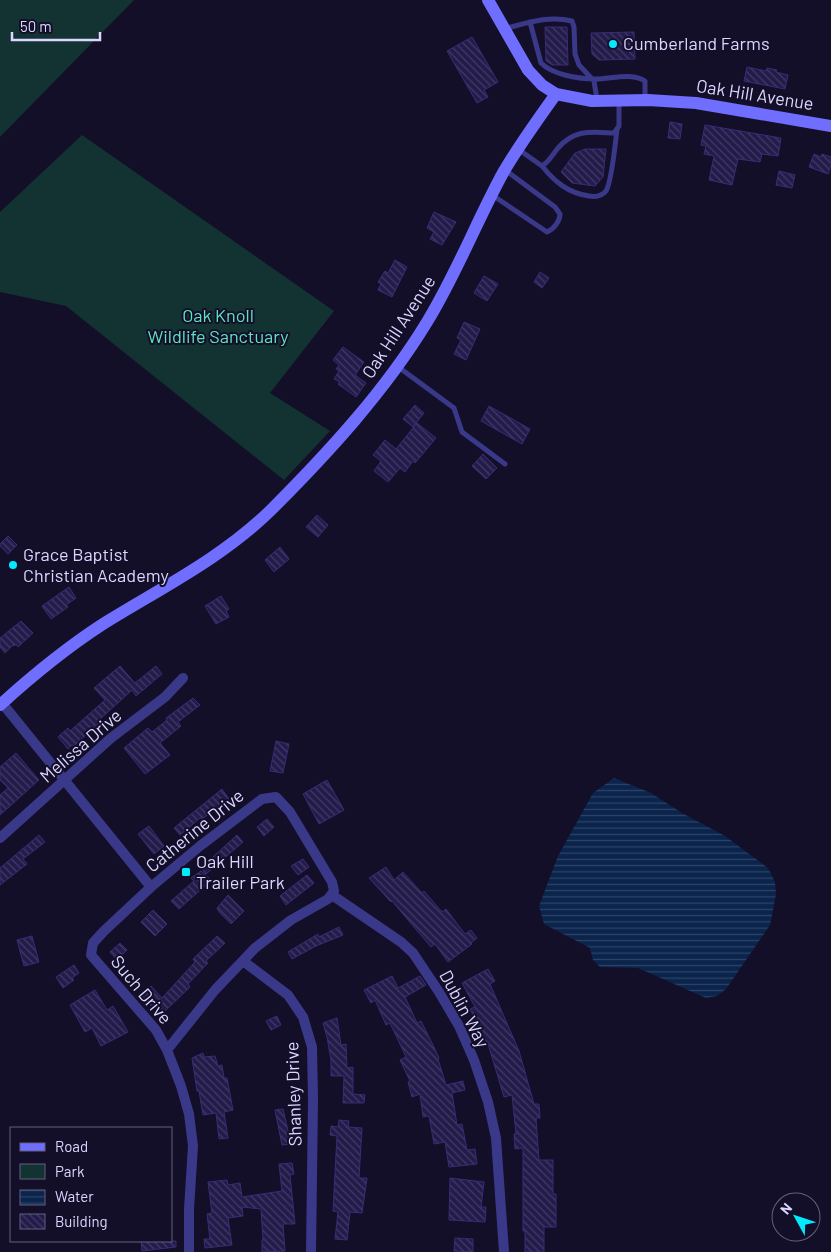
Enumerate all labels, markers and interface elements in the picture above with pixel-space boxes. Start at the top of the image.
scale bar [12,10,100,42]
text: 50 m [20,17,52,35]
place label: Cumberland Farms [623,32,770,54]
marker: Cumberland Farms [607,38,619,50]
street label: Oak Hill Avenue [695,74,815,114]
street label: Oak Hill Avenue [357,271,440,382]
park label: Oak Knoll Wildlife Sanctuary [147,304,289,347]
place label: Grace Baptist Christian Academy [23,543,169,586]
marker: Grace Baptist Christian Academy [7,559,19,571]
street label: Melissa Drive [35,704,126,787]
street label: Catherine Drive [141,784,248,876]
place label: Oak Hill Trailer Park [196,850,285,893]
marker: Oak Hill Trailer Park [180,866,192,878]
street label: Such Drive [107,951,177,1028]
street label: Dublin Way [435,966,494,1051]
street label: Shanley Drive [280,1041,306,1147]
legend [10,1127,172,1242]
text: Road [55,1137,88,1155]
text: Park [55,1162,85,1180]
text: Water [55,1187,94,1205]
north arrow [771,1192,821,1242]
text: N [776,1199,795,1217]
text: Building [55,1212,108,1230]

